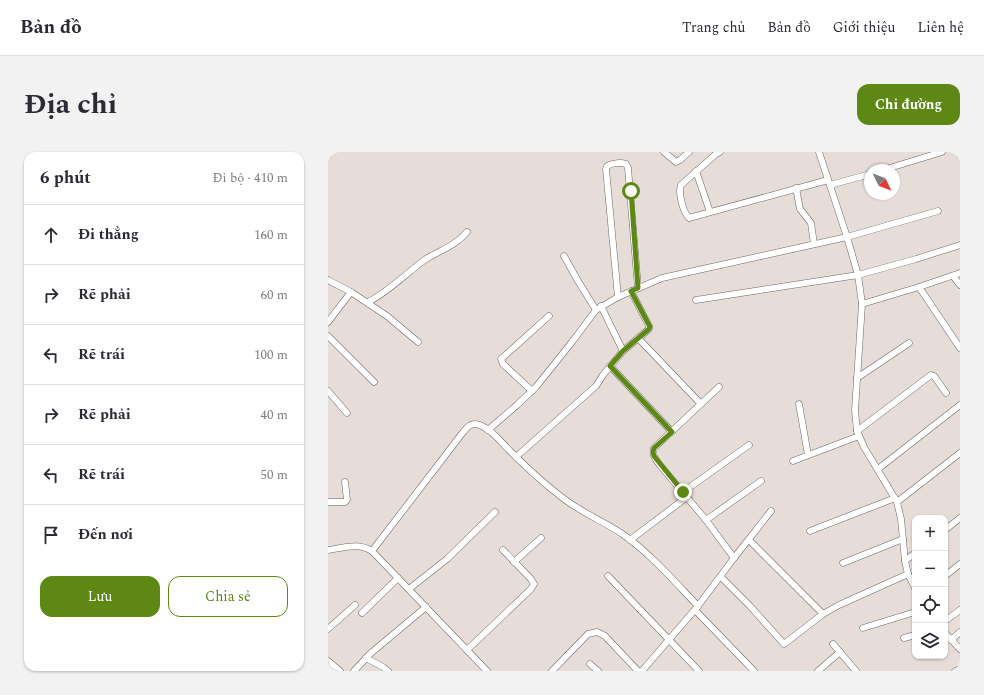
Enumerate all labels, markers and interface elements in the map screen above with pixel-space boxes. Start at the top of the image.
text: Bản đồ [20,13,82,42]
text: Trang chủ [682,17,745,38]
text: Bản đồ [767,17,811,38]
text: Giới thiệu [833,17,895,38]
text: Liên hệ [917,17,964,38]
text: Địa chỉ [24,83,117,126]
button: Chỉ đường [857,84,960,125]
north arrow [864,164,900,200]
text: 6 phút [40,165,91,191]
text: Đi bộ · 410 m [213,168,288,188]
route start [622,182,640,200]
text: Đi thẳng [78,223,139,246]
icon: ahead [40,224,62,246]
text: 160 m [254,225,288,245]
text: Rẽ phải [78,283,131,306]
icon: right [40,284,62,306]
text: 60 m [261,285,288,305]
text: Rẽ trái [78,343,125,366]
icon: left [40,344,62,366]
text: 100 m [254,345,288,365]
text: Rẽ phải [78,403,131,426]
icon: right [40,404,62,426]
text: 40 m [261,405,288,425]
text: Rẽ trái [78,463,125,486]
icon: left [40,464,62,486]
text: 50 m [261,465,288,485]
route end [674,483,692,501]
map controls [912,515,948,659]
button: + [912,515,948,551]
text: Đến nơi [78,523,133,546]
icon: arrive [40,524,62,546]
button: − [912,551,948,587]
button: Lưu [40,576,160,617]
button: Chia sẻ [168,576,288,617]
button: locate [912,587,948,623]
button: layers [912,623,948,659]

